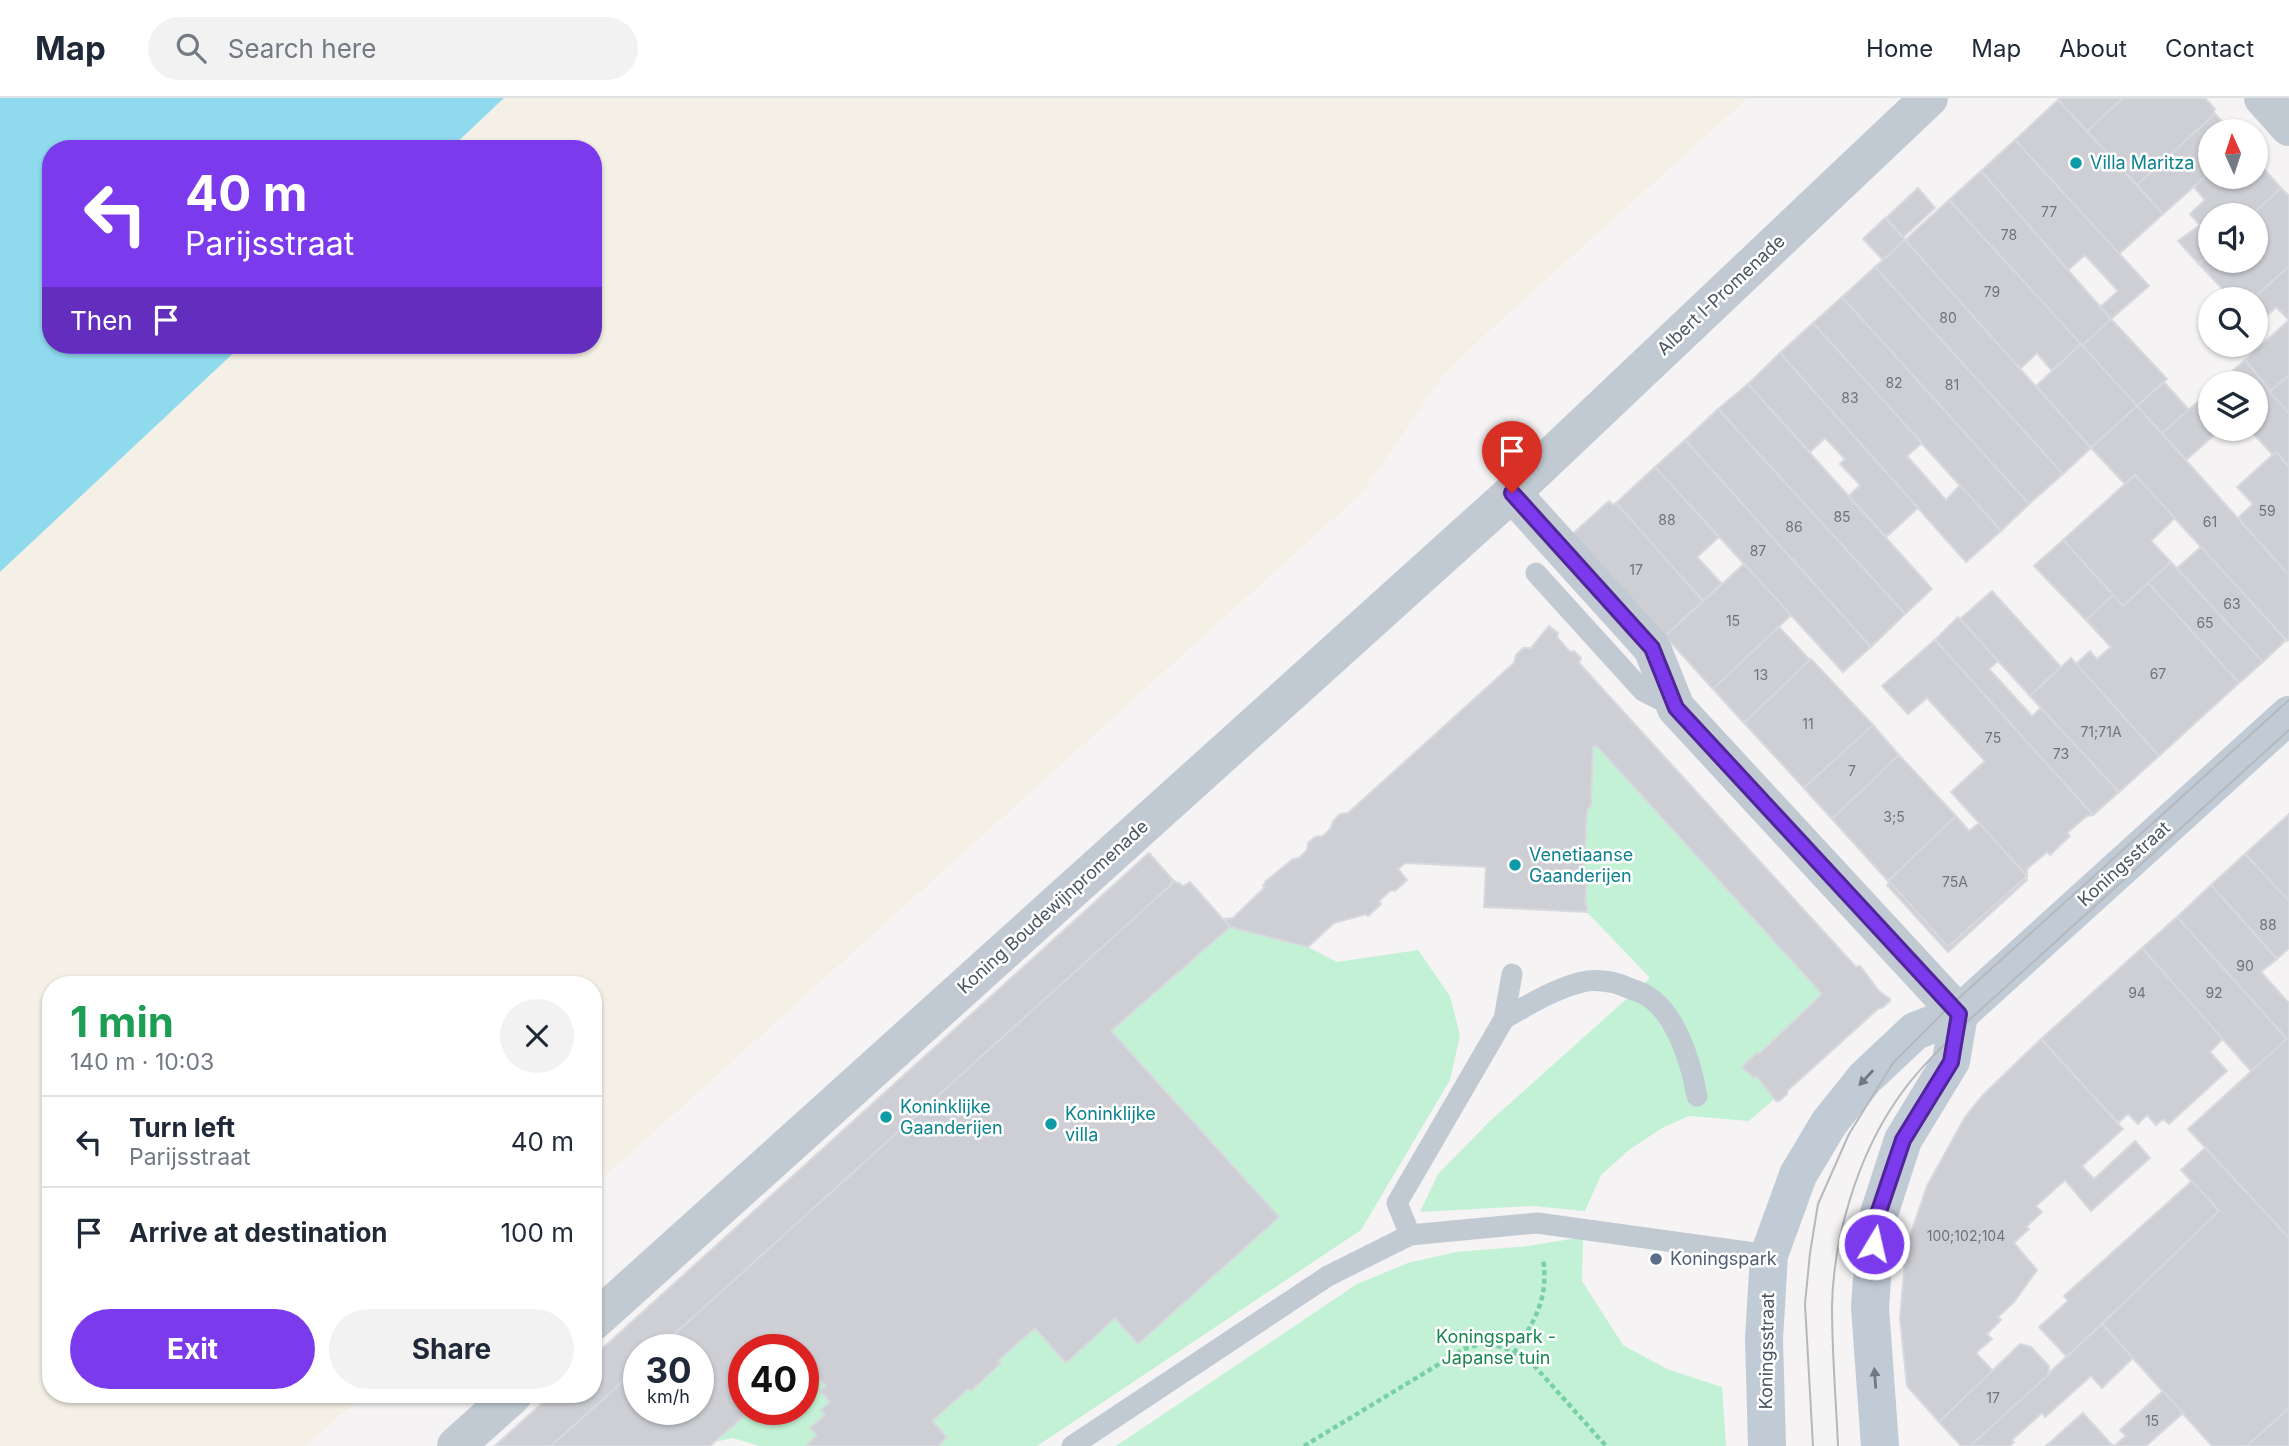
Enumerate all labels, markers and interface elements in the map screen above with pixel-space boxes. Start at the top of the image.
search box [148,17,638,80]
text: Map [35,28,106,68]
icon: search [172,29,210,67]
text: Search here [228,33,376,64]
text: Home [1866,34,1933,63]
text: Map [1971,34,2021,63]
text: About [2059,34,2127,63]
text: Contact [2165,34,2254,63]
north arrow [2198,119,2268,189]
map controls [2198,119,2268,441]
place label: Villa Maritza [2090,152,2194,173]
marker: Villa Maritza [2068,155,2084,171]
text: 40 m [185,164,308,223]
icon: left [70,168,161,259]
house number: 77 [2041,203,2057,220]
button: sound [2198,203,2268,273]
text: Parijsstraat [185,224,354,263]
house number: 78 [2001,226,2017,243]
street label: Albert I-Promenade [1653,230,1789,359]
house number: 79 [1984,283,2000,300]
button: search [2198,287,2268,357]
icon: arrive [147,301,185,339]
text: Then [70,305,133,336]
house number: 80 [1939,309,1957,326]
button: layers [2198,371,2268,441]
house number: 82 [1885,374,1903,391]
house number: 81 [1945,376,1959,393]
house number: 83 [1841,389,1859,406]
pin [1482,421,1542,493]
icon: arrive [1493,432,1531,470]
house number: 59 [2258,502,2276,519]
house number: 85 [1833,508,1851,525]
house number: 88 [1658,511,1676,528]
house number: 61 [2203,513,2217,530]
house number: 86 [1785,518,1803,535]
house number: 87 [1750,542,1766,559]
house number: 17 [1629,561,1643,578]
house number: 63 [2223,595,2241,612]
house number: 15 [1726,612,1740,629]
house number: 65 [2196,614,2214,631]
house number: 67 [2150,665,2166,682]
house number: 13 [1754,666,1768,683]
house number: 11 [1802,715,1814,732]
house number: 71;71A [2080,723,2122,740]
house number: 75 [1985,729,2001,746]
house number: 73 [2053,745,2069,762]
house number: 7 [1848,762,1856,779]
house number: 3;5 [1883,808,1905,825]
street label: Koning Boudewijnpromenade [953,815,1152,998]
street label: Koningsstraat [2073,817,2174,910]
place label: Venetiaanse Gaanderijen [1529,844,1633,886]
marker: Venetiaanse Gaanderijen [1507,857,1523,873]
house number: 75A [1942,873,1968,890]
house number: 88 [2259,916,2277,933]
house number: 90 [2236,957,2254,974]
house number: 94 [2128,984,2146,1001]
house number: 92 [2205,984,2223,1001]
text: 1 min [70,996,174,1047]
button: close [500,999,574,1073]
text: 140 m · 10:03 [70,1048,214,1076]
one-way arrow [1859,1069,1875,1086]
place label: Koninklijke Gaanderijen [900,1096,1003,1138]
place label: Koninklijke villa [1065,1103,1156,1145]
marker: Koninklijke Gaanderijen [878,1109,894,1125]
text: Turn left [129,1112,235,1143]
marker: Koninklijke villa [1043,1116,1059,1132]
icon: left [70,1123,108,1161]
text: 40 m [511,1126,574,1157]
text: Parijsstraat [129,1143,251,1171]
position arrow [1837,1207,1911,1281]
icon: arrive [70,1214,108,1252]
text: Arrive at destination [129,1217,388,1248]
text: 100 m [501,1217,574,1248]
house number: 100;102;104 [1927,1227,2005,1244]
place label: Koningspark [1670,1248,1777,1269]
marker: Koningspark [1648,1251,1664,1267]
street label: Koningsstraat [1755,1292,1778,1409]
button: Exit [70,1309,315,1389]
button: Share [329,1309,574,1389]
park label: Koningspark - Japanse tuin [1436,1326,1556,1368]
speed limit sign: 40 [728,1334,819,1425]
text: 30 [645,1349,692,1391]
one-way arrow [1869,1367,1880,1389]
text: km/h [647,1386,690,1407]
house number: 17 [1986,1389,2000,1406]
house number: 15 [2145,1412,2159,1429]

